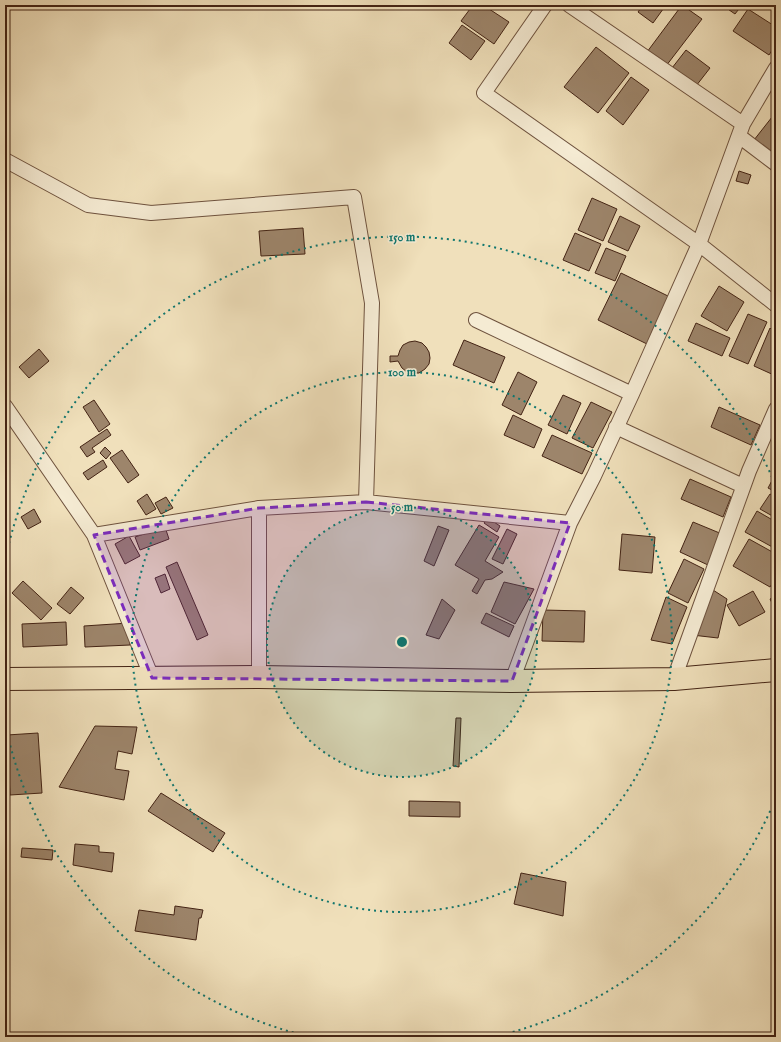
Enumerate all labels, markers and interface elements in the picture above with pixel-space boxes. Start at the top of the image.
text: 150 m [389,230,416,245]
text: 100 m [388,365,417,380]
text: 50 m [391,500,414,515]
centre of rings [395,635,409,649]

